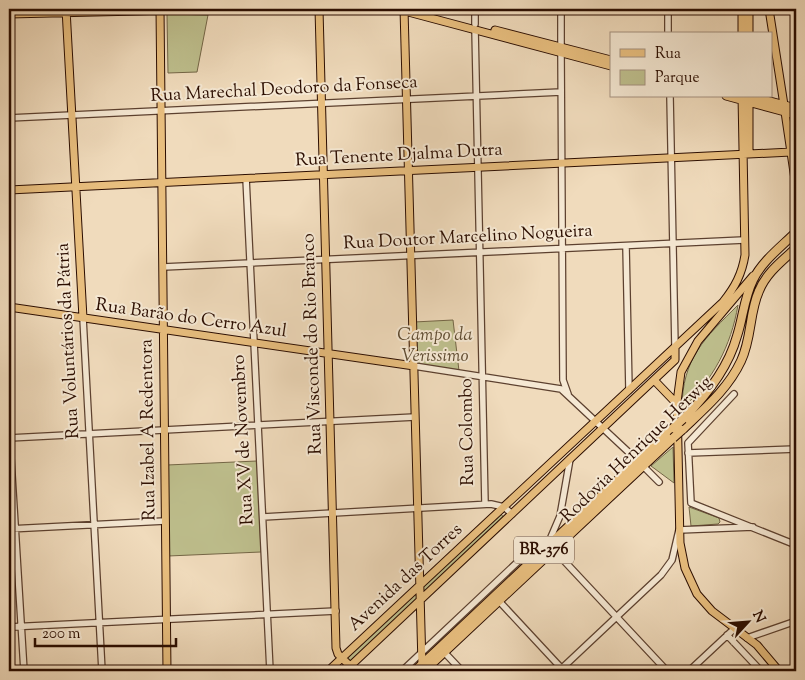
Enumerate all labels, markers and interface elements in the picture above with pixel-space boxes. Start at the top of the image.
legend [610,32,772,98]
text: Rua [655,44,681,65]
text: Parque [655,68,699,89]
street label: Rua Marechal Deodoro da Fonseca [150,70,418,110]
street label: Rua Tenente Djalma Dutra [295,138,503,174]
street label: Rua Doutor Marcelino Nogueira [343,218,593,258]
street label: Rua Visconde do Rio Branco [296,233,330,455]
street label: Rua Voluntários da Pátria [51,242,87,440]
street label: Rua Barão do Cerro Azul [94,293,288,345]
park label: Campo da Verissimo [397,323,473,370]
street label: Rua Izabel A Redentora [134,339,164,521]
street label: Rua XV de Novembro [227,354,261,526]
street label: Rodovia Henrique Herwig [555,370,719,530]
street label: Rua Colombo [454,378,482,486]
street label: Avenida das Torres [343,518,469,638]
road number: BR-376 [514,536,574,564]
north arrow [722,598,772,648]
text: N [746,608,769,627]
scale bar [35,615,176,647]
text: 200 m [42,624,81,645]

